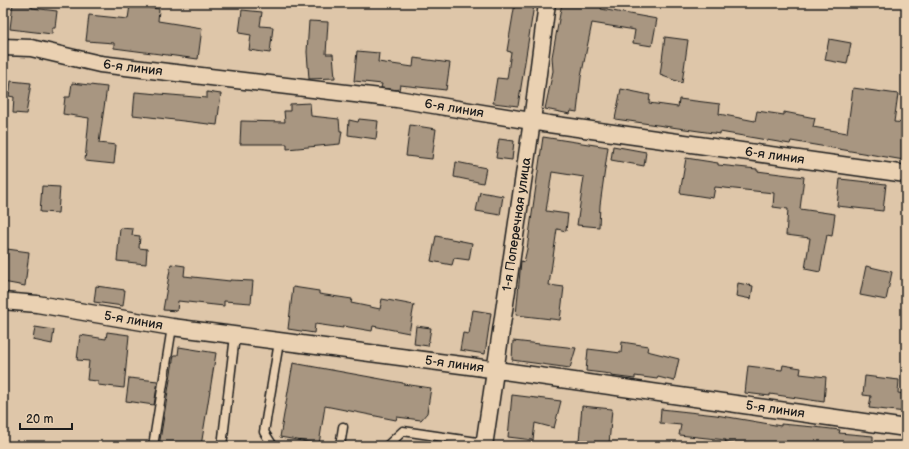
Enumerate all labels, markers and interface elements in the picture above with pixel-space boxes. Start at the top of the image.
street label: 6-я линия [102,56,164,79]
street label: 6-я линия [423,96,485,121]
street label: 6-я линия [744,144,806,168]
street label: 1-я Поперечная улица [499,156,535,292]
street label: 5-я линия [103,308,164,333]
street label: 5-я линия [424,352,485,376]
street label: 5-я линия [745,397,806,422]
scale bar [20,405,72,431]
text: 20 m [26,412,53,427]

